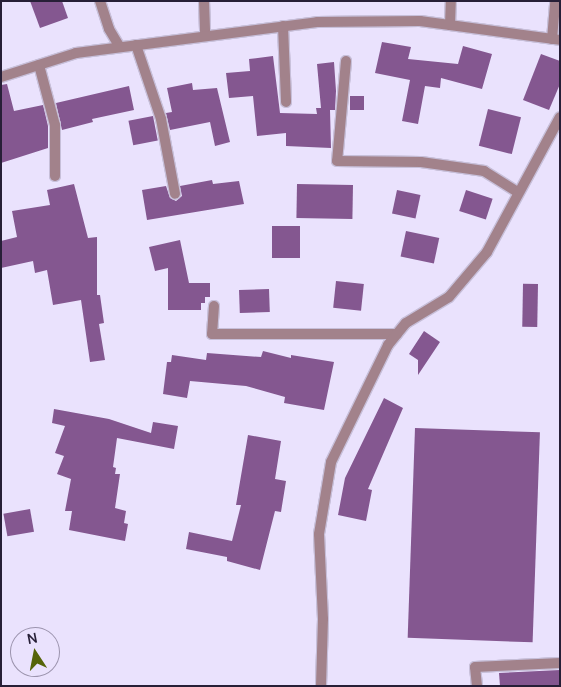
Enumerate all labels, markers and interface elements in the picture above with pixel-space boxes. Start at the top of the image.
north arrow [10,627,60,677]
text: N [25,627,39,648]

